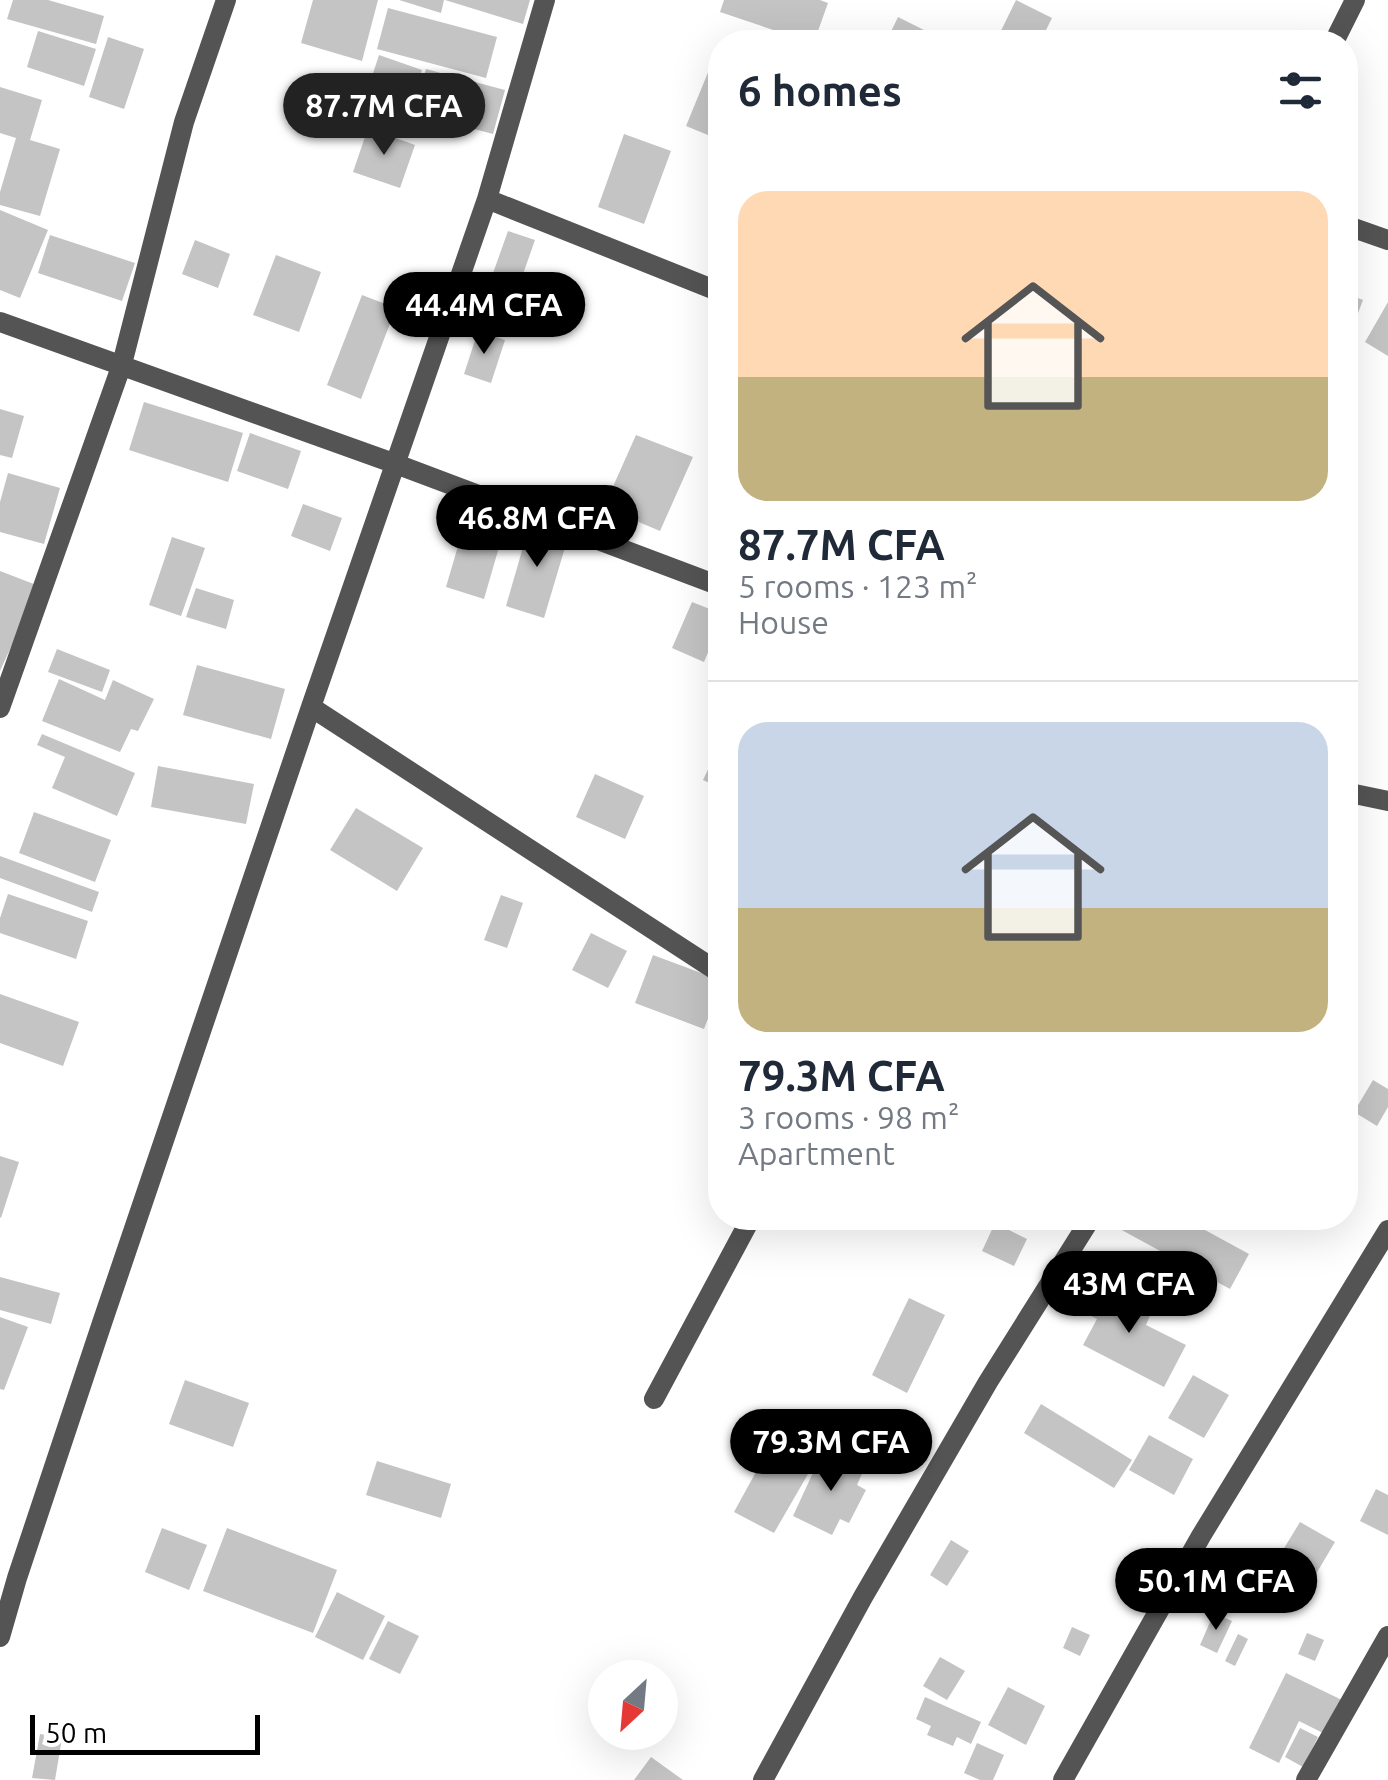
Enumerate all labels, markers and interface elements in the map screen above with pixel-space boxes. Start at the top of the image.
icon: filters [1273,63,1328,118]
text: 6 homes [738,67,902,114]
pin: 87.7M CFA [270,73,498,158]
text: 87.7M CFA [305,87,463,123]
icon: home [943,256,1123,436]
pin: 44.4M CFA [370,272,598,357]
text: 44.4M CFA [405,286,563,322]
pin: 46.8M CFA [423,485,651,570]
text: 46.8M CFA [458,499,616,535]
text: 87.7M CFA [738,521,945,568]
text: 5 rooms · 123 m² [738,568,978,604]
text: House [738,604,829,640]
icon: home [943,787,1123,967]
text: 79.3M CFA [738,1052,945,1099]
text: 3 rooms · 98 m² [738,1099,959,1135]
text: Apartment [738,1135,895,1171]
pin: 43M CFA [1037,1251,1221,1336]
text: 43M CFA [1063,1265,1195,1301]
pin: 79.3M CFA [717,1409,945,1494]
text: 79.3M CFA [752,1423,910,1459]
pin: 50.1M CFA [1102,1548,1330,1633]
text: 50.1M CFA [1137,1562,1295,1598]
north arrow [588,1660,678,1750]
map controls [588,1660,678,1750]
scale bar [30,1710,260,1754]
text: 50 m [45,1717,107,1748]

